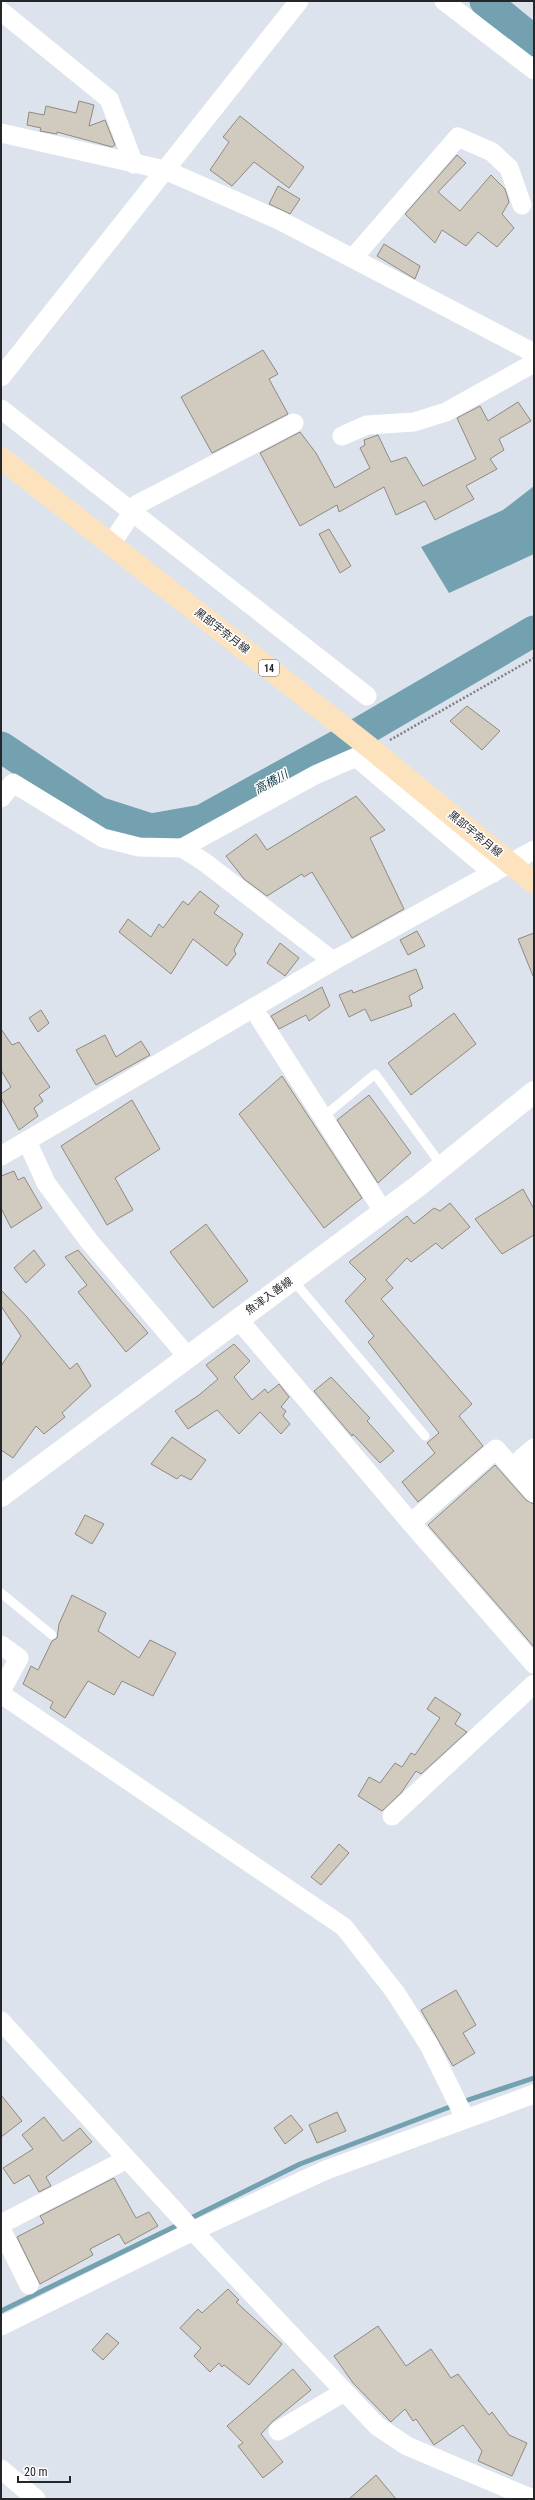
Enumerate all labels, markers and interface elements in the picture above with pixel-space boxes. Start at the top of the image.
street label: 黒部宇奈月線 [192,606,252,656]
road number: 14 [259,660,279,676]
water label: 高橋川 [252,766,292,797]
street label: 黒部宇奈月線 [445,808,505,860]
street label: 魚津入善線 [243,1275,295,1317]
scale bar [18,2458,70,2484]
text: 20 m [24,2465,48,2479]

